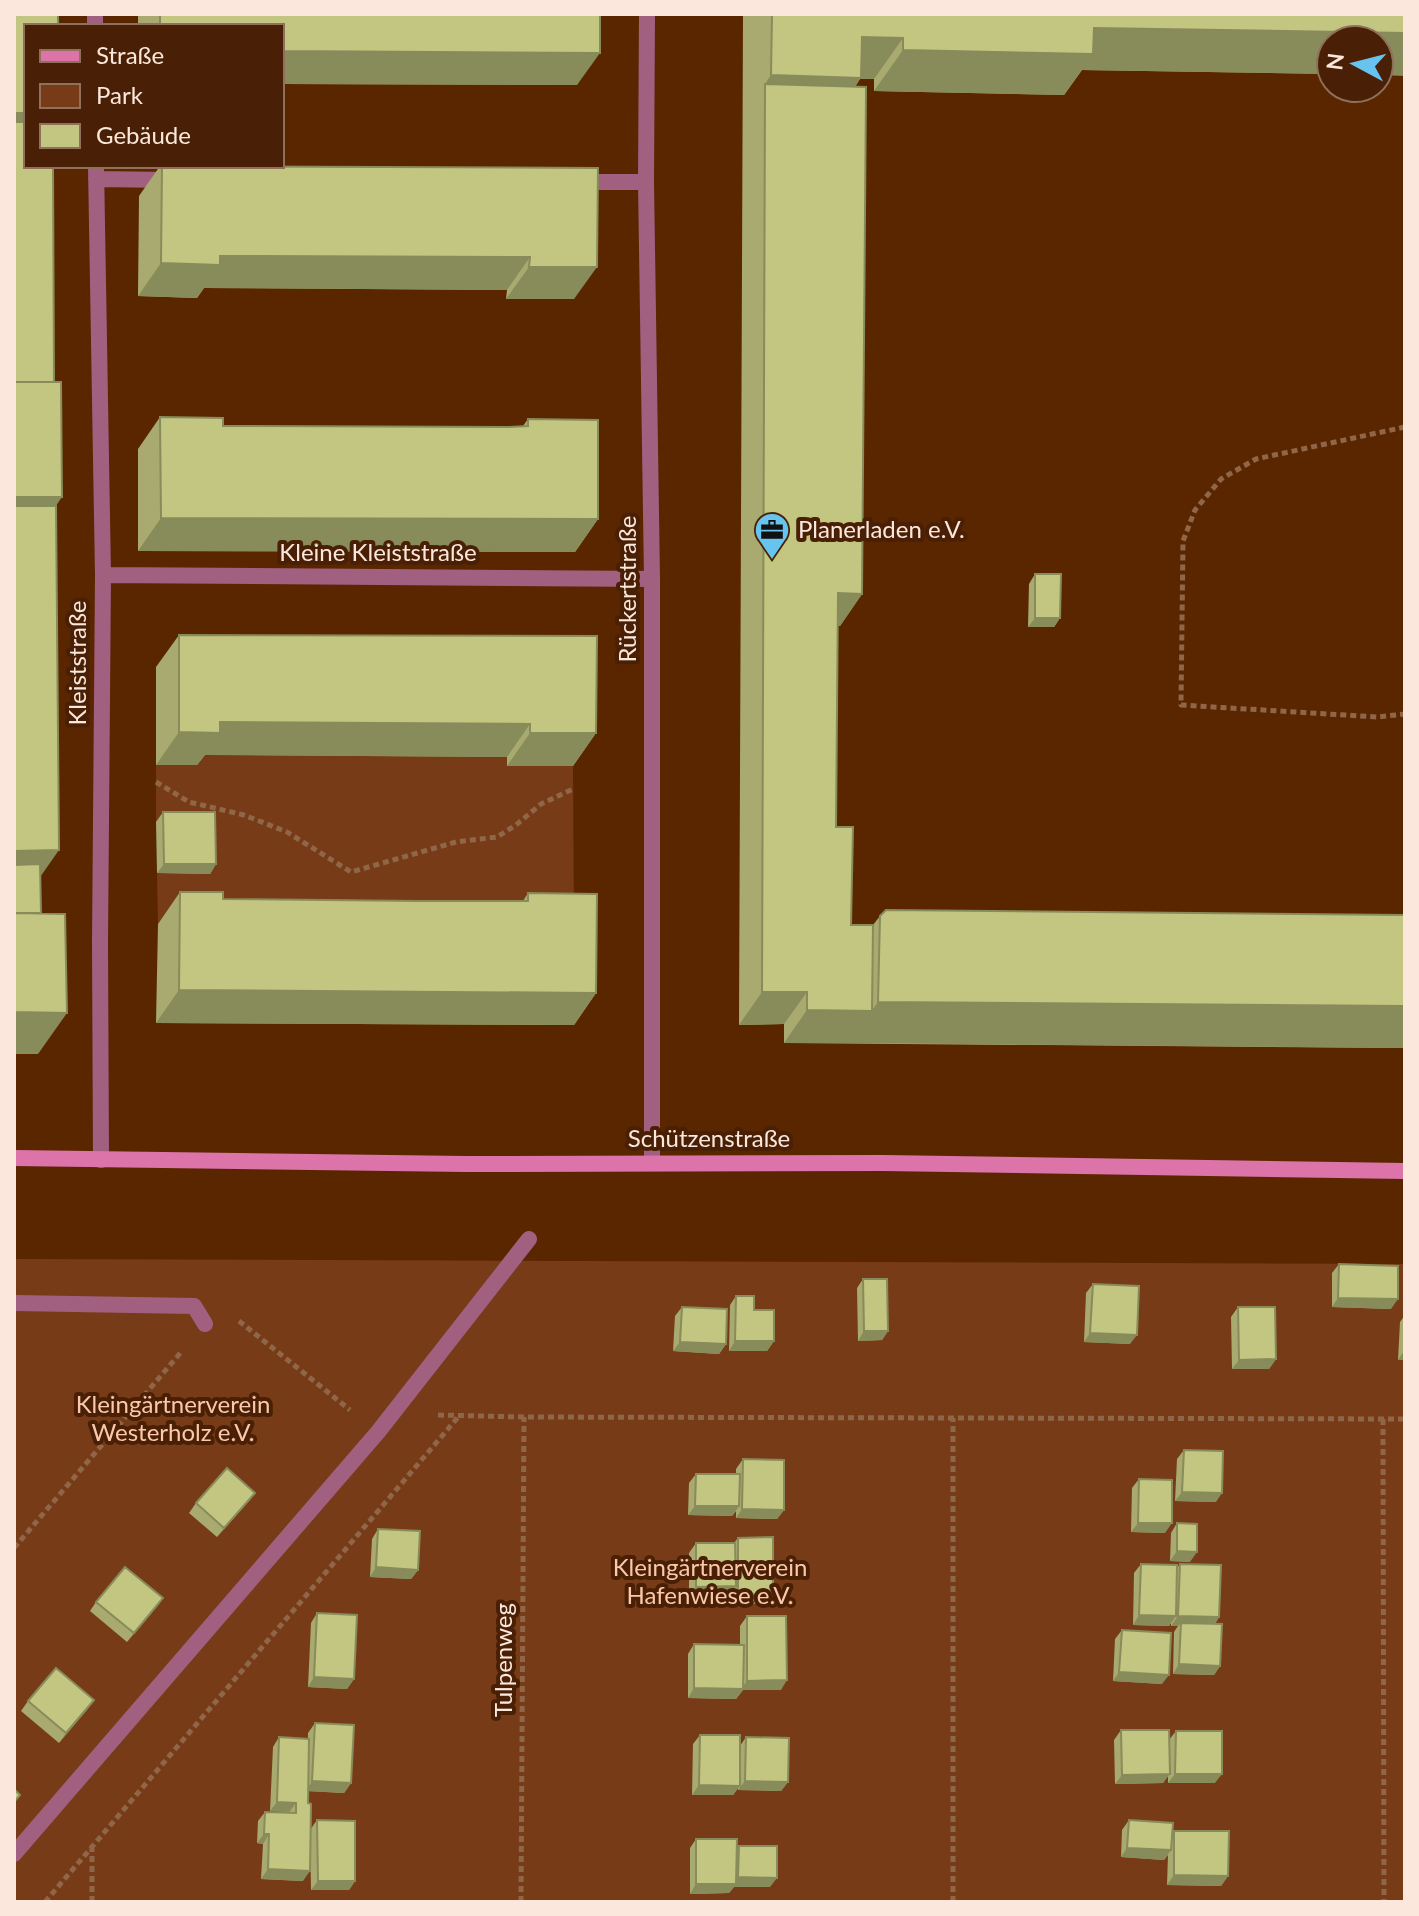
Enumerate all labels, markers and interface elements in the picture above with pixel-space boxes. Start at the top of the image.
legend [24,24,284,168]
north arrow [1315,24,1395,104]
text: Straße [96,40,164,69]
text: N [1320,51,1349,72]
text: Park [96,80,144,109]
text: Gebäude [96,120,191,149]
office icon: Planerladen e.V. [753,511,791,561]
place label: Planerladen e.V. [798,514,965,543]
street label: Rückertstraße [612,516,641,662]
street label: Kleine Kleiststraße [279,537,477,566]
street label: Kleiststraße [62,600,91,726]
street label: Schützenstraße [628,1123,790,1152]
park label: Kleingärtnerverein Westerholz e.V. [76,1389,270,1446]
park label: Kleingärtnerverein Hafenwiese e.V. [613,1552,807,1609]
street label: Tulpenweg [488,1603,517,1717]

